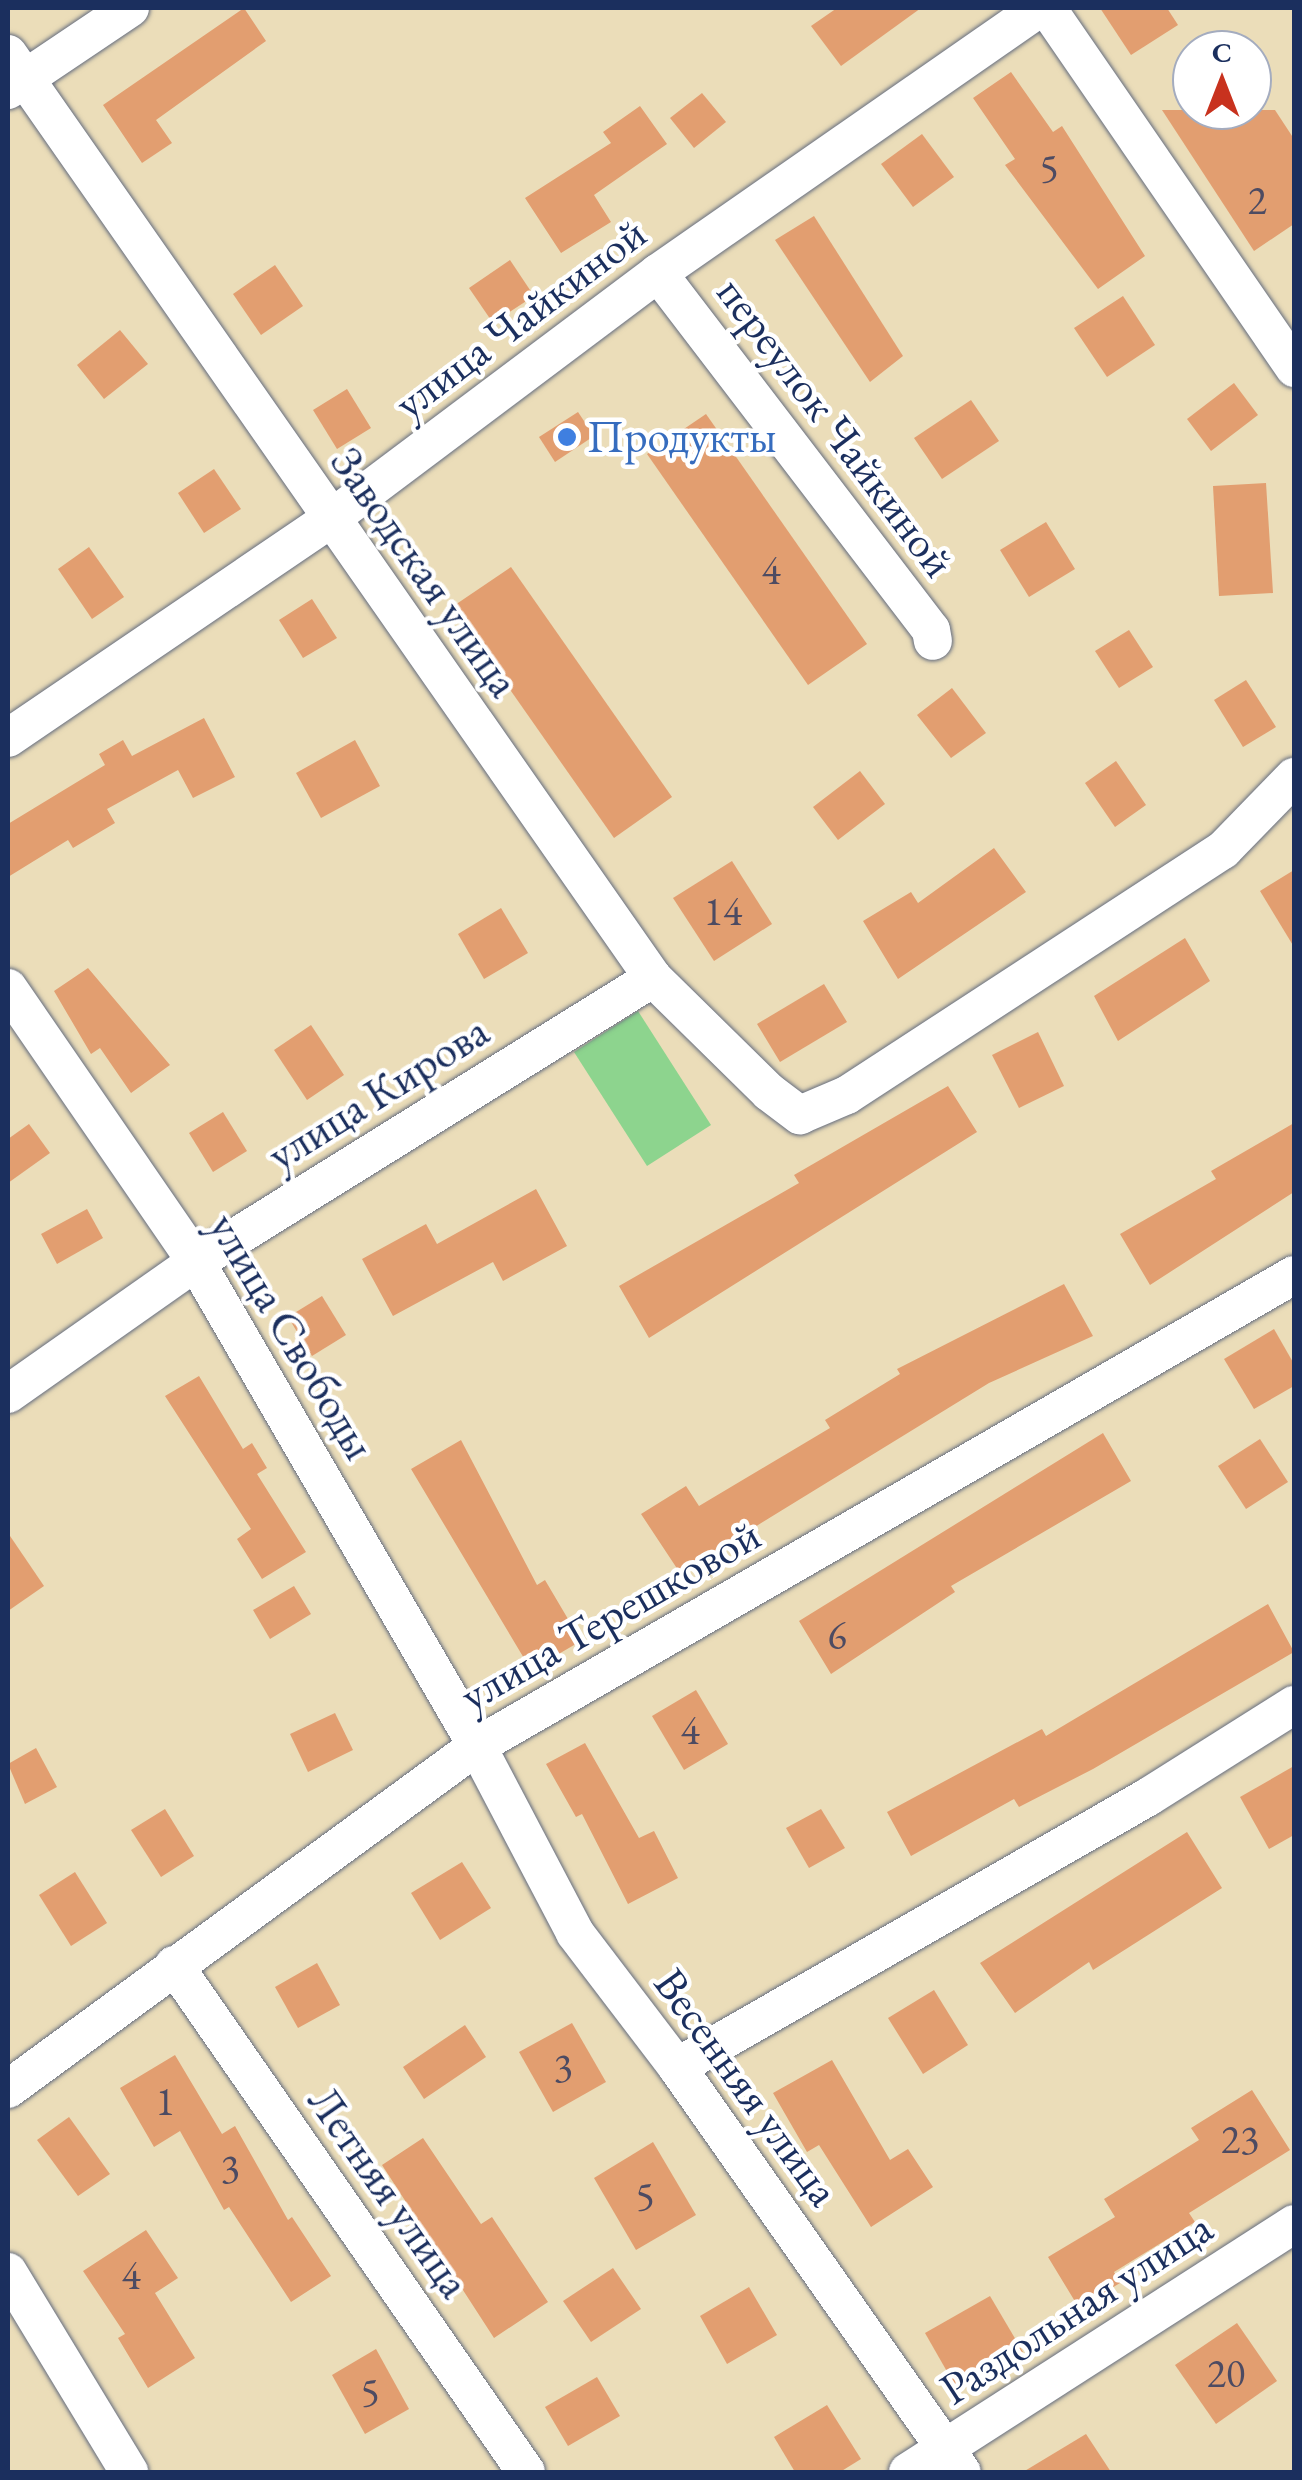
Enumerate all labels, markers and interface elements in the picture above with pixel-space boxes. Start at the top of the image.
north arrow [1172,30,1272,130]
text: С [1212,34,1232,70]
house number: 5 [1039,144,1059,192]
house number: 2 [1247,176,1267,224]
street label: улица Чайкиной [384,206,656,430]
street label: переулок Чайкиной [706,267,966,587]
place label: Продукты [587,410,776,464]
marker: Продукты [556,426,578,448]
street label: Заводская улица [319,437,531,707]
house number: 4 [761,546,781,594]
house number: 14 [704,887,742,935]
street label: улица Кирова [258,1004,498,1182]
street label: улица Свободы [197,1203,387,1469]
street label: улица Терешковой [451,1507,769,1723]
house number: 6 [827,1611,847,1659]
house number: 4 [680,1706,700,1754]
street label: Весенняя улица [643,1958,851,2216]
house number: 3 [553,2043,573,2091]
street label: Летняя улица [296,2076,482,2308]
house number: 1 [155,2077,175,2125]
house number: 23 [1221,2115,1259,2163]
house number: 3 [220,2144,240,2192]
house number: 5 [635,2172,655,2220]
street label: Раздольная улица [930,2200,1222,2416]
house number: 4 [121,2251,141,2299]
house number: 20 [1207,2349,1245,2397]
house number: 5 [360,2368,380,2416]

